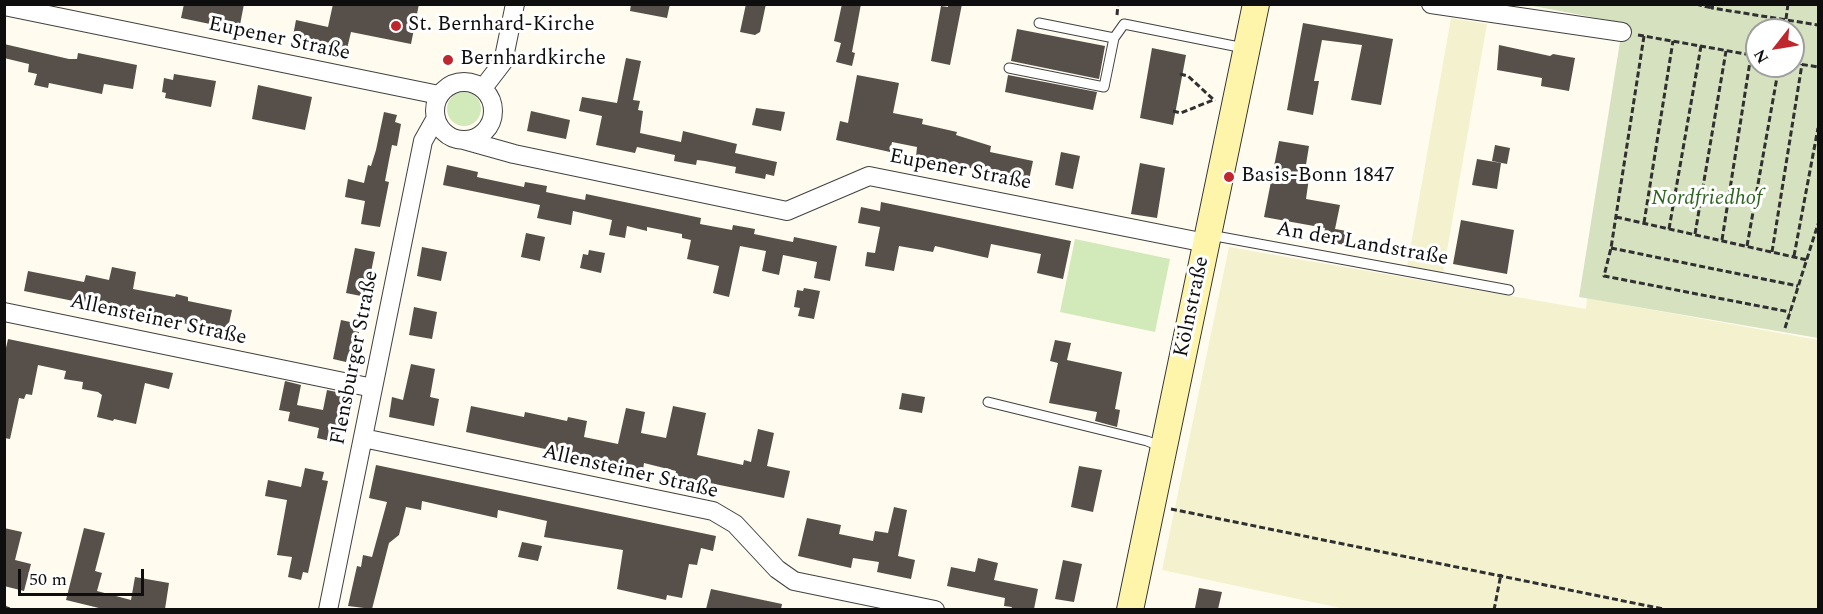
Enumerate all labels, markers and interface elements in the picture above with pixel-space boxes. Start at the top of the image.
street label: Eupener Straße [206,13,352,67]
place label: St. Bernhard-Kirche [408,13,595,39]
north arrow [1745,18,1805,78]
marker: St. Bernhard-Kirche [389,19,403,33]
text: N [1748,44,1775,68]
place label: Bernhardkirche [460,47,606,73]
marker: Bernhardkirche [441,53,455,67]
street label: Eupener Straße [887,145,1033,197]
place label: Basis-Bonn 1847 [1241,164,1395,190]
marker: Basis-Bonn 1847 [1222,170,1236,184]
park label: Nordfriedhof [1651,187,1763,213]
street label: An der Landstraße [1274,217,1450,273]
street label: Kölnstraße [1170,254,1216,360]
street label: Flensburger Straße [327,269,385,447]
street label: Allensteiner Straße [67,290,249,352]
street label: Allensteiner Straße [540,440,720,506]
scale bar [21,557,147,595]
text: 50 m [29,566,67,593]

